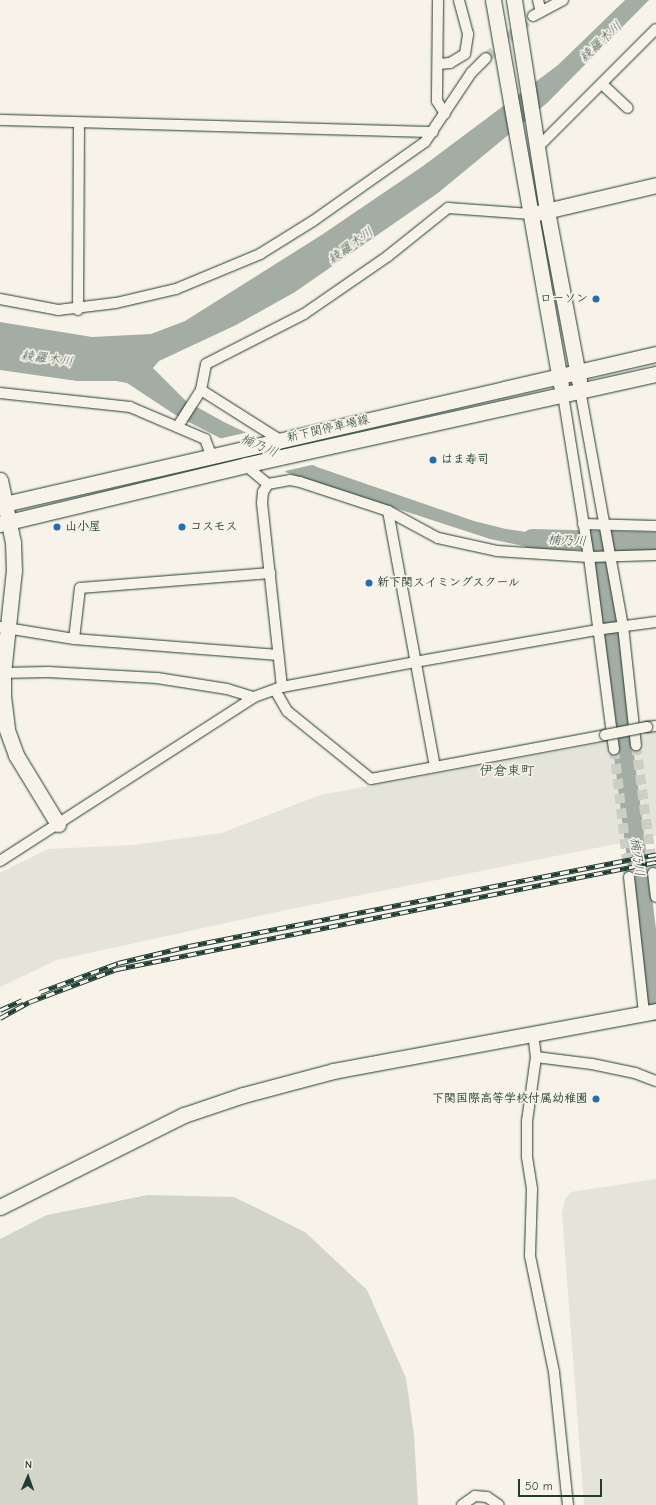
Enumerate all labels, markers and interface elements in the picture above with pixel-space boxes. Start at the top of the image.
water label: 綾羅木川 [577,19,625,65]
water label: 綾羅木川 [325,224,377,268]
place label: ローソン [540,292,588,306]
marker: ローソン [591,294,601,304]
water label: 綾羅木川 [20,348,74,370]
street label: 新下関停車場線 [285,413,371,445]
water label: 楠乃川 [238,431,280,461]
place label: はま寿司 [441,453,489,467]
marker: はま寿司 [428,455,438,465]
place label: 山小屋 [65,520,101,534]
place label: コスモス [190,520,238,534]
marker: 山小屋 [52,522,62,532]
marker: コスモス [177,522,187,532]
water label: 楠乃川 [547,532,587,550]
place label: 新下関スイミングスクール [377,576,521,590]
marker: 新下関スイミングスクール [364,578,374,588]
district label: 伊倉東町 [479,763,535,779]
water label: 楠乃川 [627,837,647,877]
place label: 下関国際高等学校付属幼稚園 [432,1092,588,1106]
marker: 下関国際高等学校付属幼稚園 [591,1094,601,1104]
north arrow [8,1457,48,1497]
text: N [25,1458,32,1471]
scale bar [520,1471,604,1497]
text: 50 m [525,1479,553,1493]

